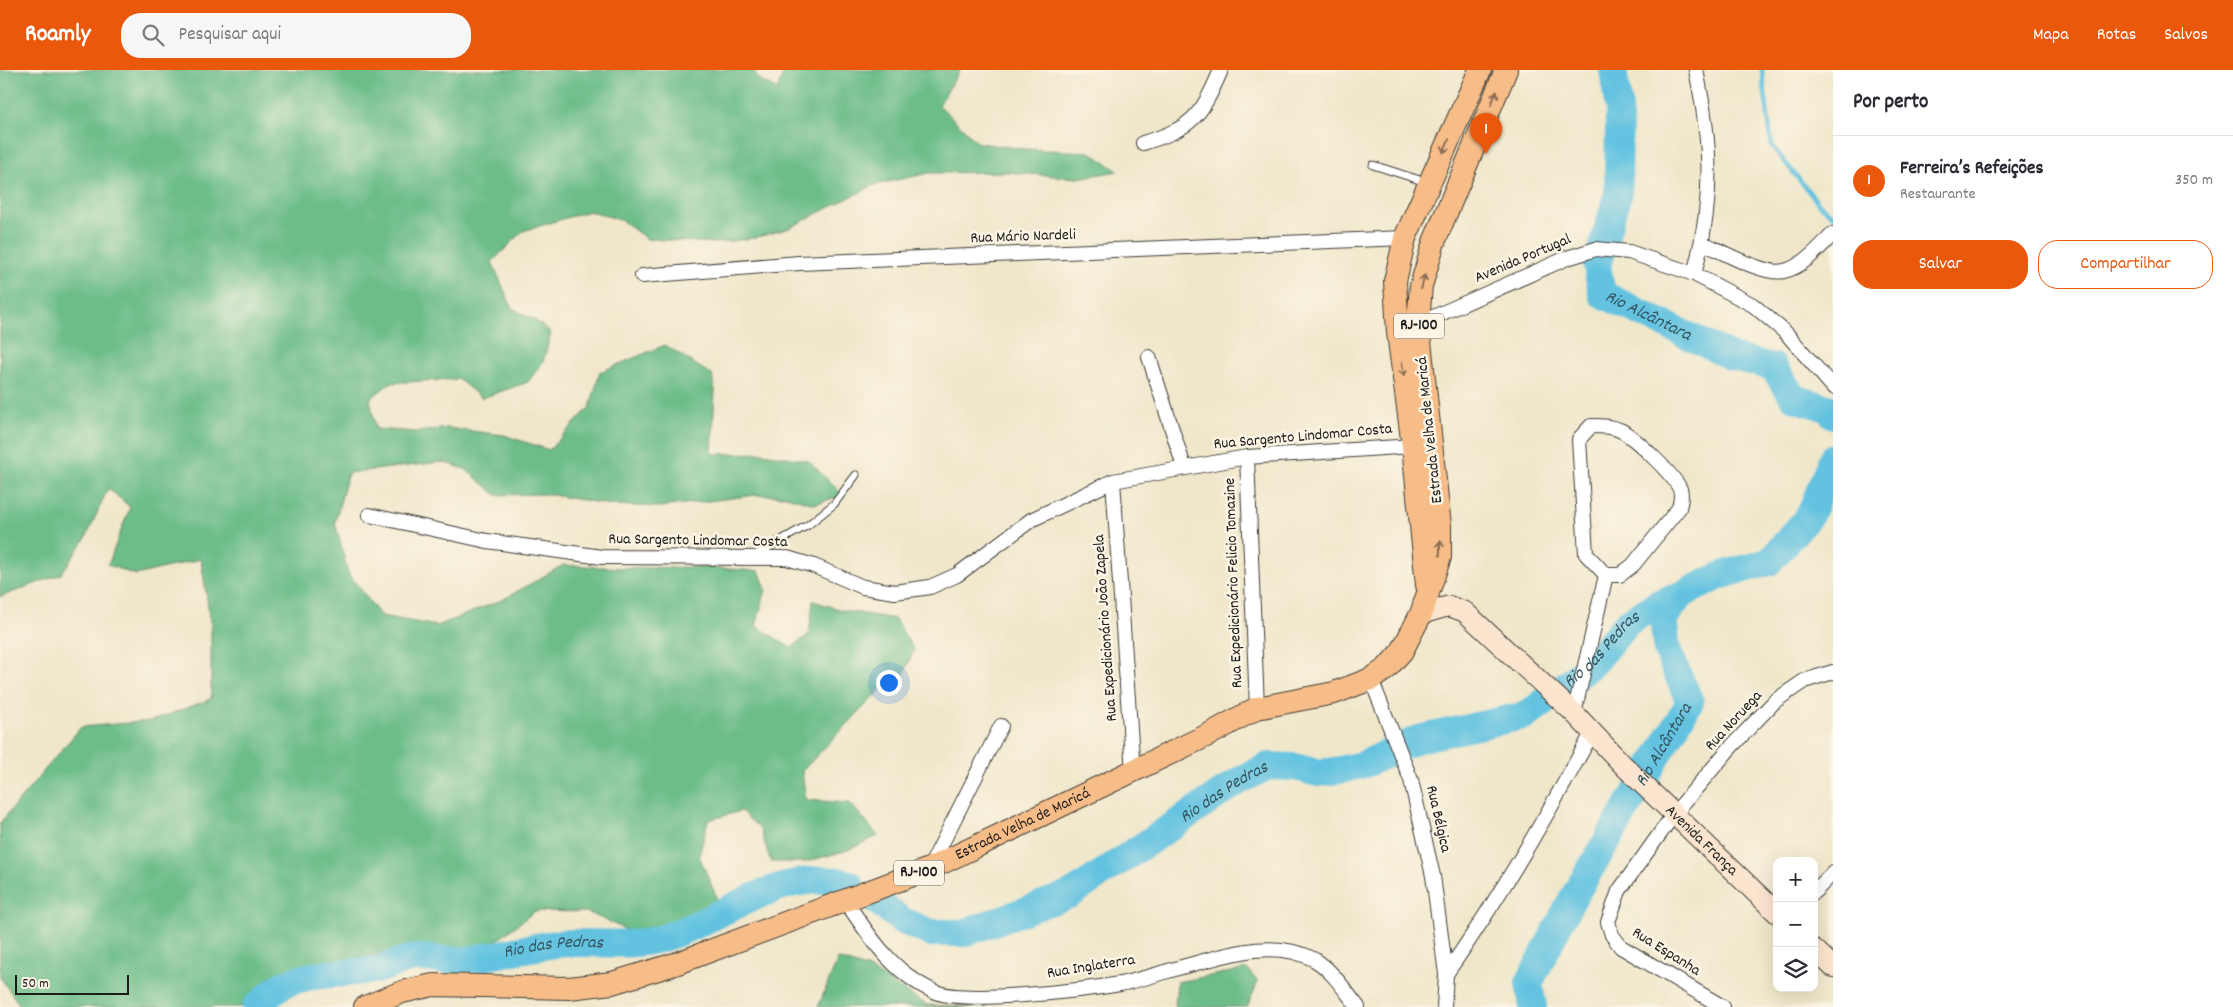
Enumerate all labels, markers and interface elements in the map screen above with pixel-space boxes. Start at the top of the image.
search box [121,13,471,58]
text: Roamly [25,18,91,52]
icon: search [139,21,167,49]
text: Pesquisar aqui [179,22,281,49]
text: Mapa [2033,23,2069,48]
text: Rotas [2097,23,2136,48]
text: Salvos [2164,23,2208,48]
text: Por perto [1853,88,1928,118]
one-way arrow [1490,91,1500,106]
pin: 1 [1470,113,1502,154]
one-way arrow [1440,138,1450,153]
text: Ferreira’s Refeições [1900,156,2043,183]
text: 1 [1867,169,1871,192]
text: 350 m [2175,169,2213,192]
text: Restaurante [1900,183,1976,206]
street label: Rua Mário Nardeli [970,224,1076,250]
street label: Avenida Portugal [1471,228,1575,290]
button: Salvar [1853,240,2028,289]
button: Compartilhar [2038,240,2213,289]
one-way arrow [1419,274,1428,290]
water label: Rio Alcântara [1601,285,1697,349]
road number: RJ-100 [1394,314,1444,338]
street label: Estrada Velha de Maricá [1411,355,1449,505]
one-way arrow [1398,360,1408,376]
street label: Rua Sargento Lindomar Costa [1213,418,1394,456]
street label: Rua Expedicionário Felicio Tomazine [1219,477,1249,689]
street label: Rua Sargento Lindomar Costa [608,528,788,554]
street label: Rua Expedicionário João Zapela [1088,533,1124,722]
one-way arrow [1436,540,1445,556]
water label: Rio das Pedras [1558,605,1645,694]
your location [876,670,902,696]
street label: Rua Noruega [1700,685,1768,756]
water label: Rio Alcântara [1630,697,1700,792]
water label: Rio das Pedras [1175,755,1273,830]
street label: Estrada Velha de Maricá [951,782,1094,866]
street label: Rua Bélgica [1419,783,1457,855]
street label: Avenida França [1660,800,1743,881]
map controls [1773,857,1818,992]
button: + [1773,857,1818,902]
road number: RJ-100 [894,860,944,886]
button: − [1773,902,1818,947]
street label: Rua Espanha [1627,922,1705,982]
water label: Rio das Pedras [501,930,604,965]
button: layers [1773,947,1818,992]
street label: Rua Inglaterra [1045,949,1137,985]
scale bar [15,972,129,995]
text: 50 m [22,974,49,994]

